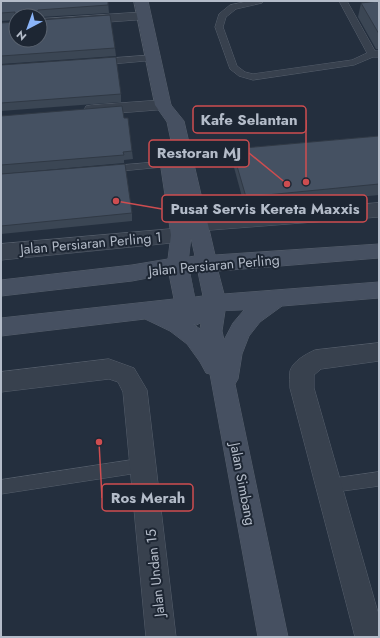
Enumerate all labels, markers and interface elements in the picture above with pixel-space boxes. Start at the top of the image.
north arrow [8,8,48,48]
text: N [13,27,30,44]
callout: Kafe Selantan [193,106,306,133]
text: Kafe Selantan [200,109,298,131]
callout: Restoran MJ [149,140,249,167]
text: Restoran MJ [157,142,241,164]
callout: Pusat Servis Kereta Maxxis [162,195,367,222]
text: Pusat Servis Kereta Maxxis [170,198,360,220]
street label: Jalan Persiaran Perling 1 [17,227,163,259]
street label: Jalan Persiaran Perling [146,249,280,281]
street label: Jalan Simbang [225,439,261,527]
callout: Ros Merah [102,484,193,511]
text: Ros Merah [111,487,185,509]
street label: Jalan Undan 15 [140,528,170,620]

